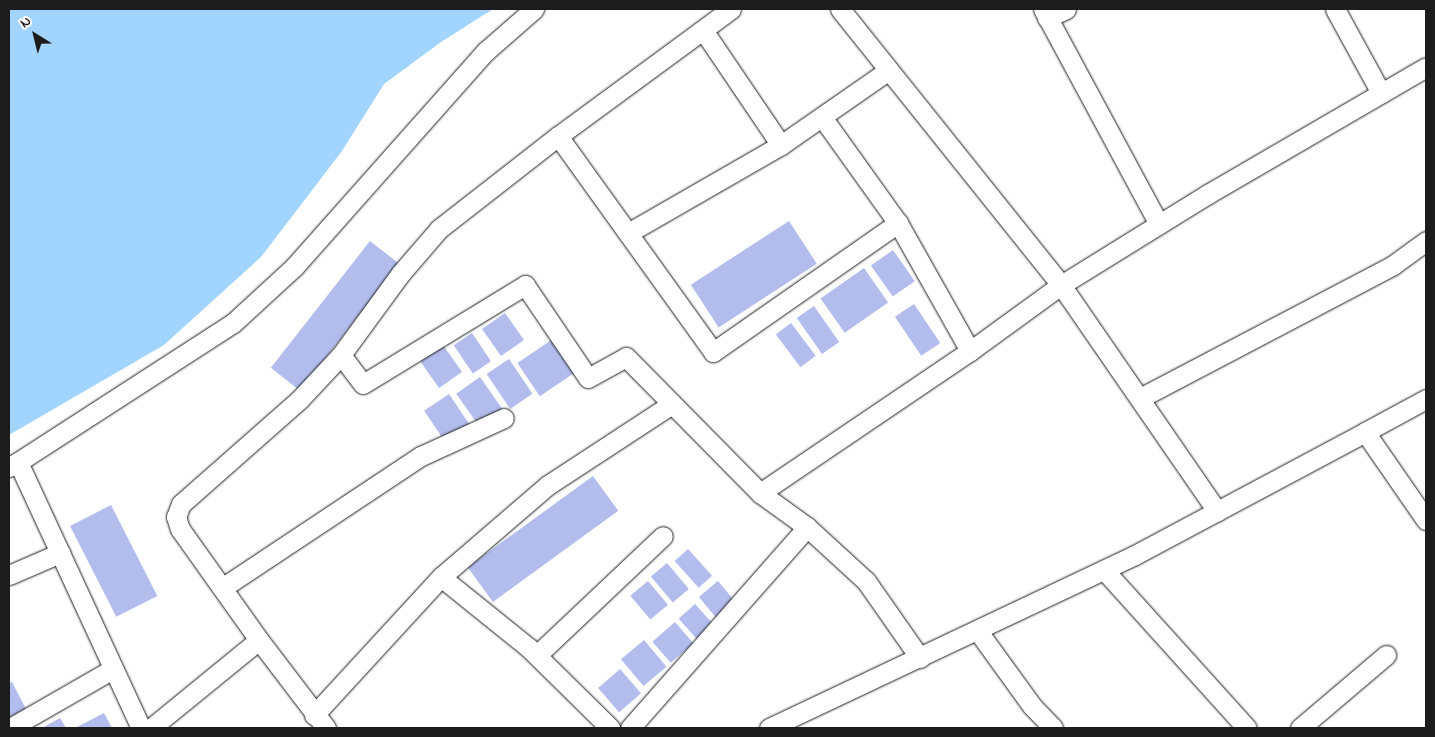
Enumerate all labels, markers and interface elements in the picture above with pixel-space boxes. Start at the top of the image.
north arrow [10,10,60,60]
text: N [16,11,36,34]

